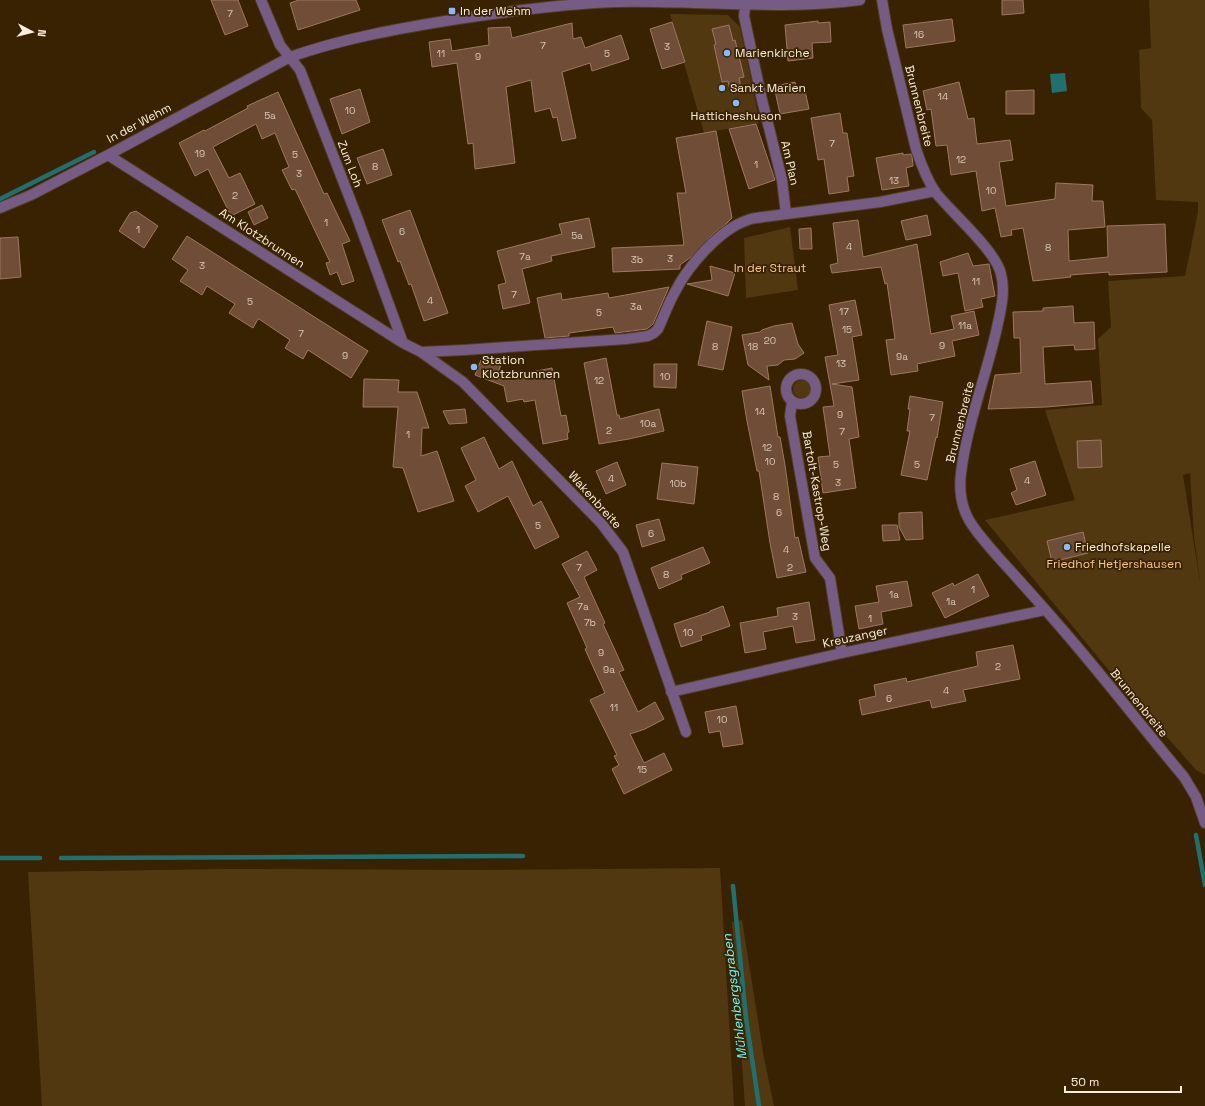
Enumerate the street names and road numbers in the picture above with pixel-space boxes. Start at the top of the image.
street label: Brunnenbreite [901,64,937,148]
street label: In der Wehm [104,99,174,147]
street label: Zum Loh [334,138,366,190]
street label: Am Plan [777,139,803,187]
street label: Am Klotzbrunnen [216,204,308,272]
street label: Brunnenbreite [942,380,978,464]
street label: Bartolt-Kastrop-Weg [799,430,835,552]
street label: Wakenbreite [565,468,625,532]
street label: Kreuzanger [821,622,889,652]
street label: Brunnenbreite [1107,666,1171,740]

